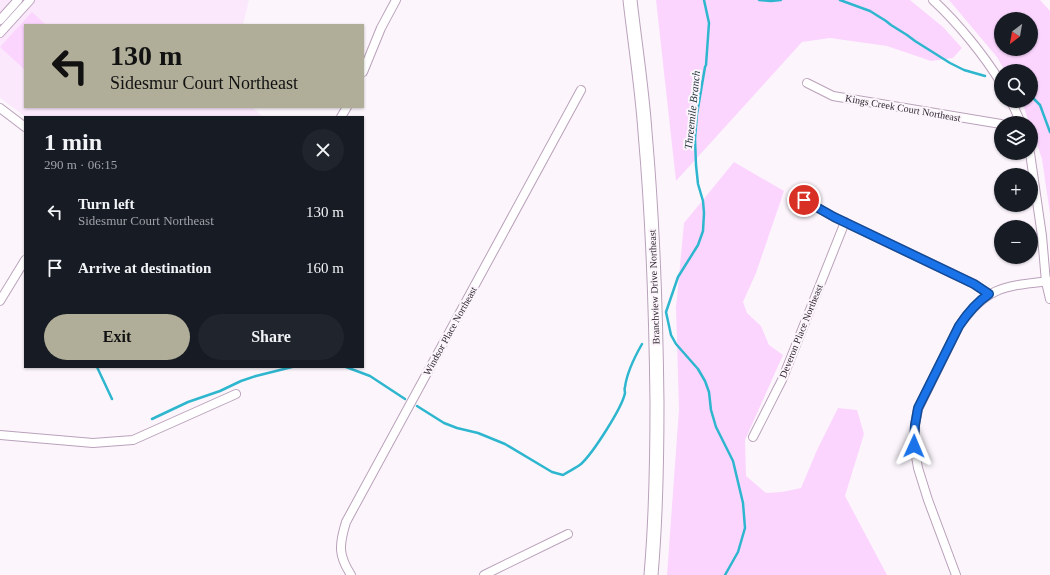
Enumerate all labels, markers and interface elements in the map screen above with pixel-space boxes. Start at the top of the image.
north arrow [994,12,1038,56]
map controls [994,12,1038,264]
icon: left [44,40,96,92]
text: 130 m [110,40,182,71]
button: search [994,64,1038,108]
water label: Threemile Branch [682,69,702,150]
text: Sidesmur Court Northeast [110,73,298,93]
street label: Kings Creek Court Northeast [844,92,962,124]
button: layers [994,116,1038,160]
text: 1 min [44,129,102,155]
button: close [302,129,344,171]
text: 290 m · 06:15 [44,157,117,172]
button: + [994,168,1038,212]
pin [787,183,821,217]
icon: arrive [793,189,815,211]
text: Turn left [78,196,135,212]
icon: left [44,201,66,223]
text: 130 m [306,204,344,220]
text: Sidesmur Court Northeast [78,213,214,228]
button: − [994,220,1038,264]
street label: Branchview Drive Northeast [646,229,662,345]
icon: arrive [44,257,66,279]
text: Arrive at destination [78,260,211,276]
text: 160 m [306,260,344,276]
street label: Deveron Place Northeast [777,282,825,379]
street label: Windsor Place Northeast [421,285,479,377]
button: Exit [44,314,190,360]
button: Share [198,314,344,360]
position arrow [893,425,935,467]

